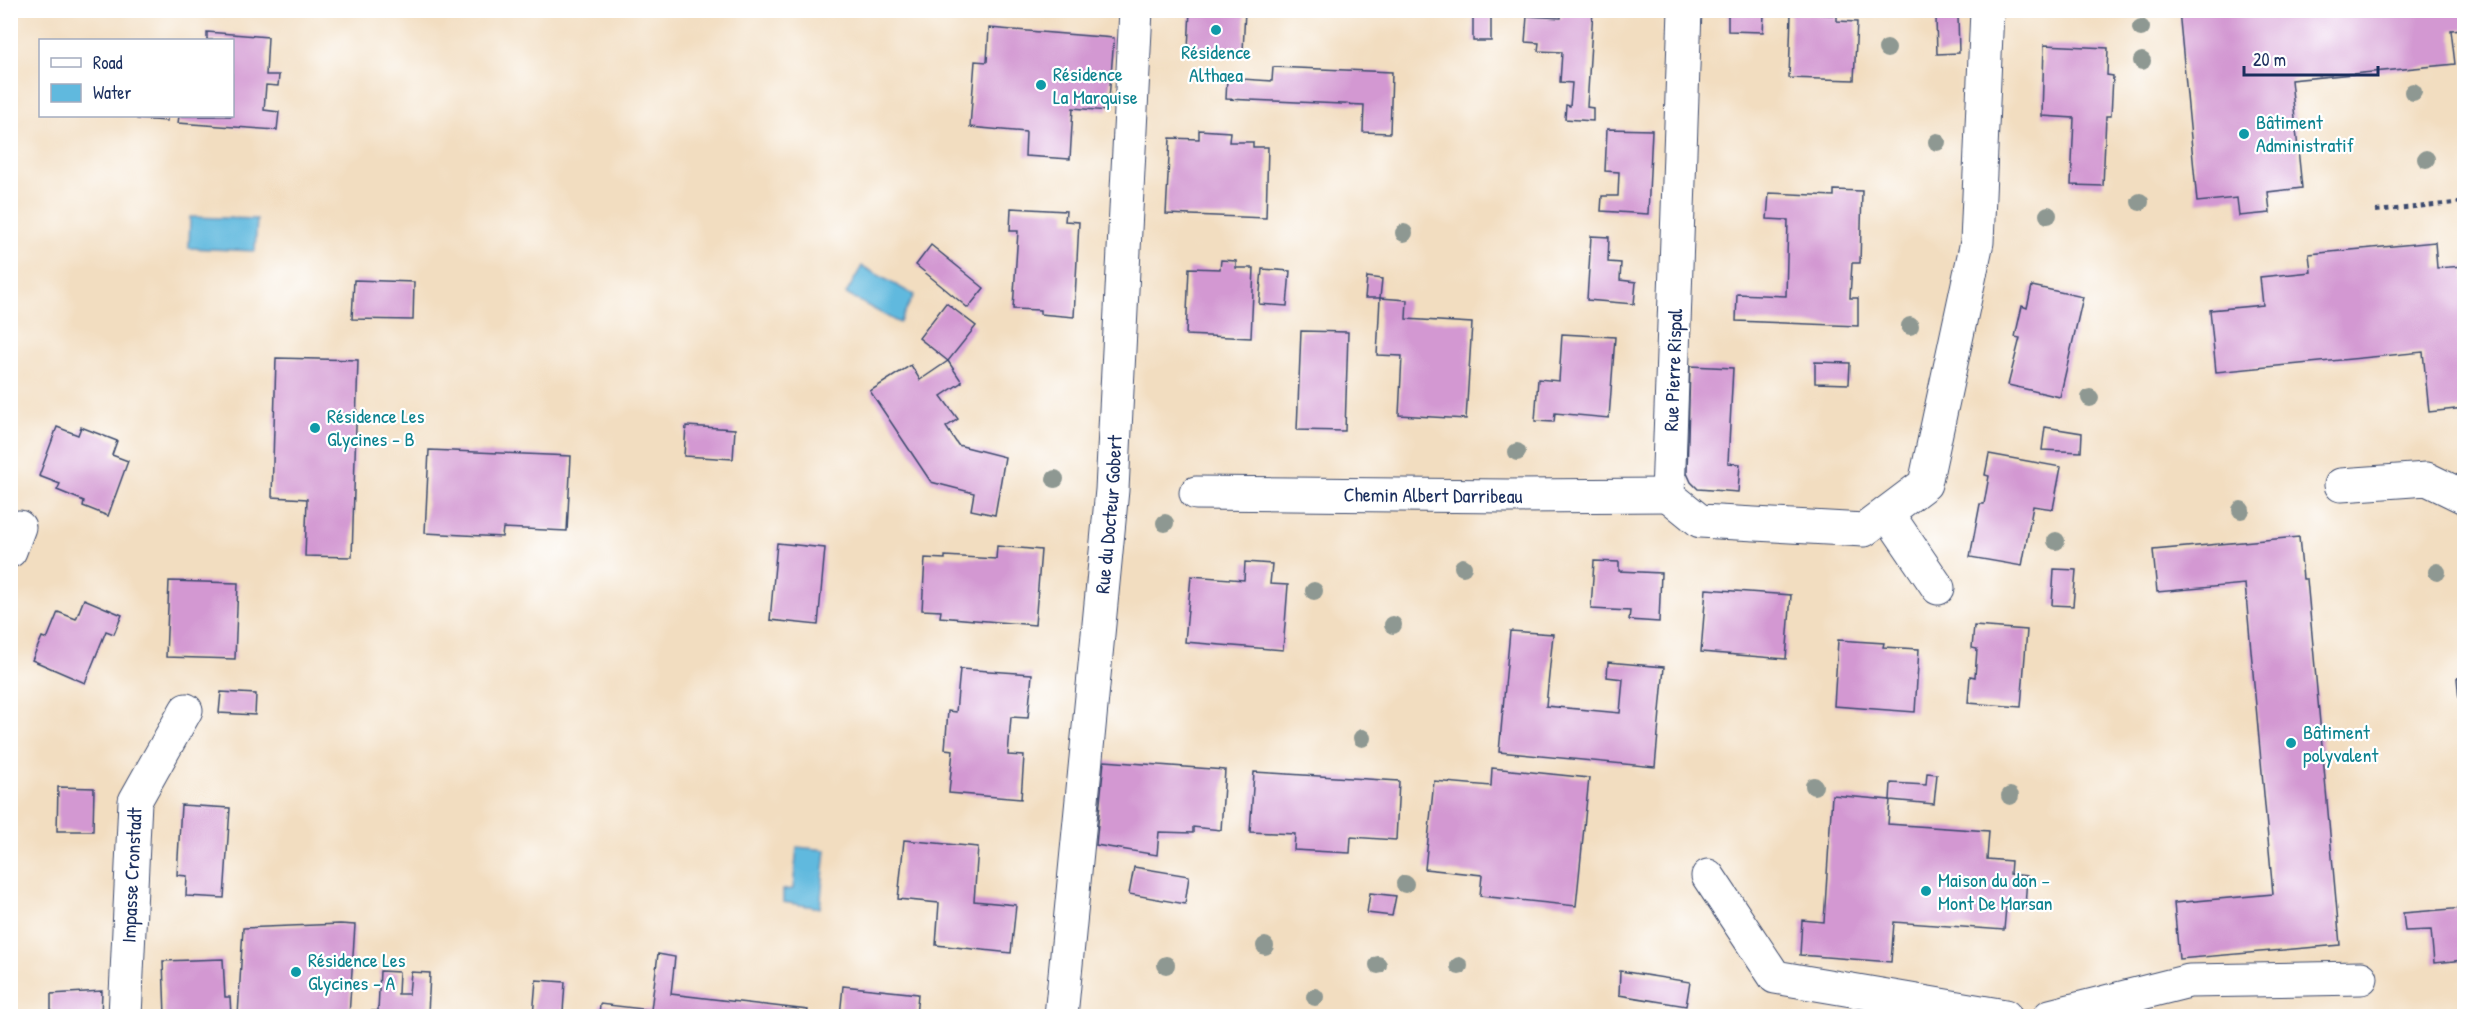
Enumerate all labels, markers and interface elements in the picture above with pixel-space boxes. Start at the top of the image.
marker: Résidence Althaea [1209,23,1223,37]
place label: Résidence Althaea [1181,38,1251,88]
legend [39,39,234,117]
scale bar [2244,39,2378,77]
text: 20 m [2253,47,2286,72]
text: Road [93,50,123,75]
place label: Résidence La Marquise [1053,60,1138,110]
marker: Résidence La Marquise [1034,78,1048,92]
text: Water [93,80,131,105]
place label: Bâtiment Administratif [2256,108,2354,158]
marker: Bâtiment Administratif [2237,127,2251,141]
street label: Rue Pierre Rispal [1657,308,1688,432]
place label: Résidence Les Glycines - B [327,402,425,452]
marker: Résidence Les Glycines - B [308,421,322,435]
street label: Rue du Docteur Gobert [1088,433,1128,595]
street label: Chemin Albert Darribeau [1343,480,1523,509]
place label: Bâtiment polyvalent [2303,718,2380,768]
marker: Bâtiment polyvalent [2284,736,2298,750]
street label: Impasse Cronstadt [114,806,148,943]
place label: Maison du don – Mont De Marsan [1938,866,2053,916]
marker: Maison du don – Mont De Marsan [1919,884,1933,898]
place label: Résidence Les Glycines - A [308,946,406,996]
marker: Résidence Les Glycines - A [289,965,303,979]

